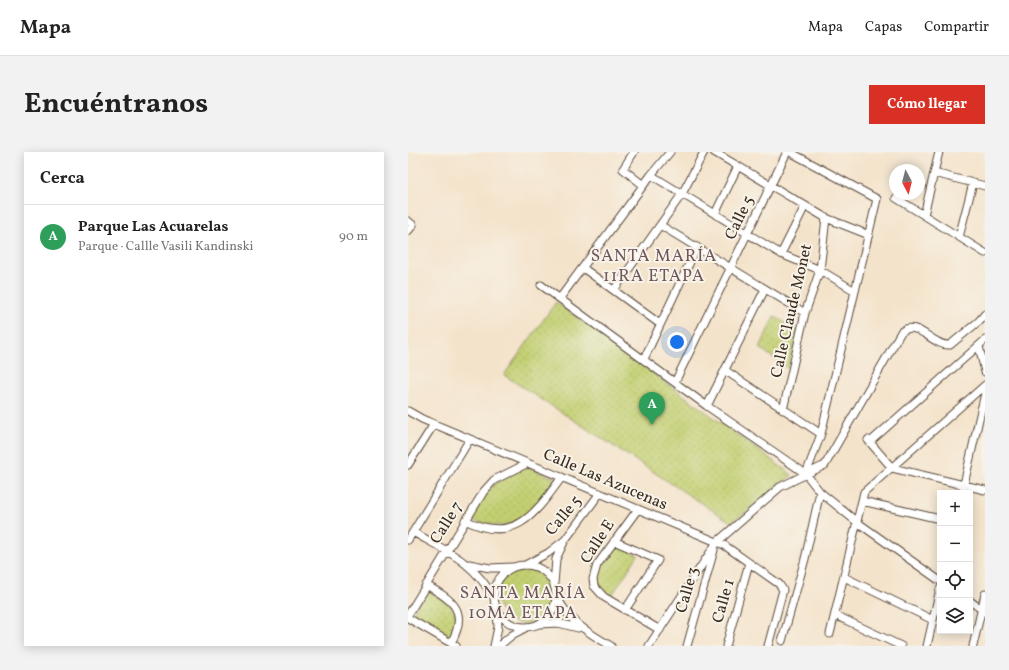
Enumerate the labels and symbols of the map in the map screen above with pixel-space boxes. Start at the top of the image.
north arrow [889,164,925,200]
street label: Calle 5 [720,192,760,244]
street label: Calle Claude Monet [766,242,818,380]
district label: SANTA MARÍA 11RA ETAPA [591,245,717,288]
your location [667,332,687,352]
pin: A [639,392,665,425]
street label: Calle Las Azucenas [539,444,671,516]
street label: Calle 5 [541,491,587,541]
street label: Calle 7 [425,497,469,549]
street label: Calle E [576,516,620,568]
street label: Calle 3 [671,564,705,616]
street label: Calle 1 [707,576,741,626]
district label: SANTA MARÍA 10MA ETAPA [460,582,586,625]

